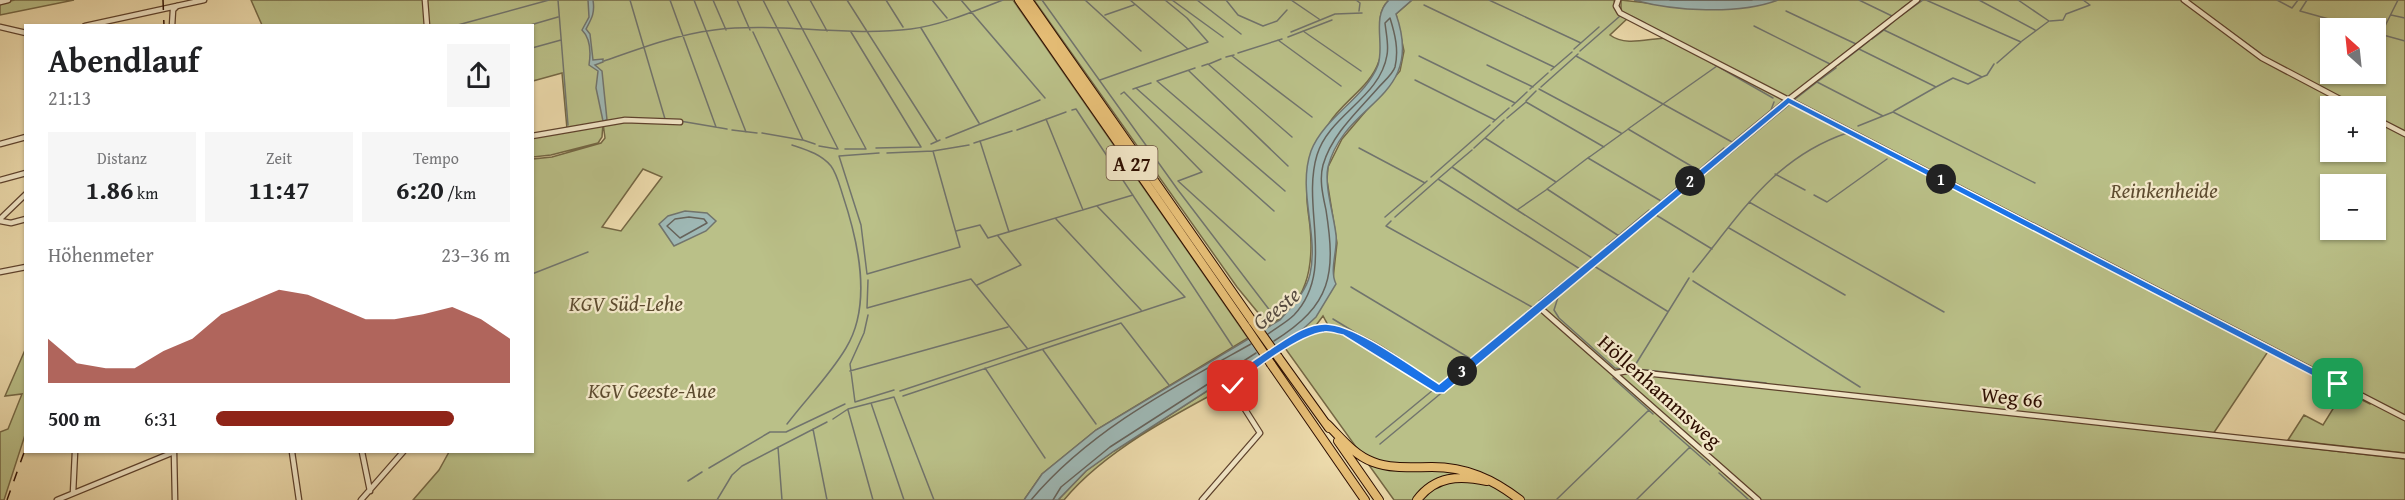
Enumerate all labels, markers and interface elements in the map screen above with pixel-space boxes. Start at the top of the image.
north arrow [2320,18,2386,84]
map controls [2320,18,2386,240]
text: Abendlauf [48,36,199,84]
button: share [447,44,510,107]
text: 21:13 [48,83,91,112]
button: + [2320,96,2386,162]
text: Distanz [97,146,147,170]
text: Zeit [266,146,292,170]
text: Tempo [413,146,459,170]
road number: A 27 [1106,146,1158,180]
pin: 1 [1926,164,1956,194]
pin: 2 [1675,166,1705,196]
text: 1 [1937,167,1945,191]
text: 2 [1686,169,1694,193]
text: 1.86 [86,170,134,209]
text: 11:47 [248,170,310,209]
text: 6:20 [396,170,444,209]
button: − [2320,174,2386,240]
park label: Reinkenheide [2109,175,2218,206]
text: km [134,181,158,205]
text: /km [444,181,476,205]
text: Höhenmeter [48,240,154,269]
text: 23–36 m [441,240,510,269]
water label: Geeste [1245,279,1307,337]
park label: KGV Süd-Lehe [568,288,683,319]
street label: Höllenhammsweg [1591,327,1729,455]
pin: 3 [1447,356,1477,386]
pin [2312,358,2363,409]
text: 3 [1458,359,1466,383]
pin [1207,360,1258,411]
icon: arrive [2321,367,2354,400]
icon: check [1216,369,1249,402]
park label: KGV Geeste-Aue [587,375,716,406]
street label: Weg 66 [1979,378,2045,416]
text: 500 m [48,404,101,433]
text: 6:31 [144,404,178,433]

